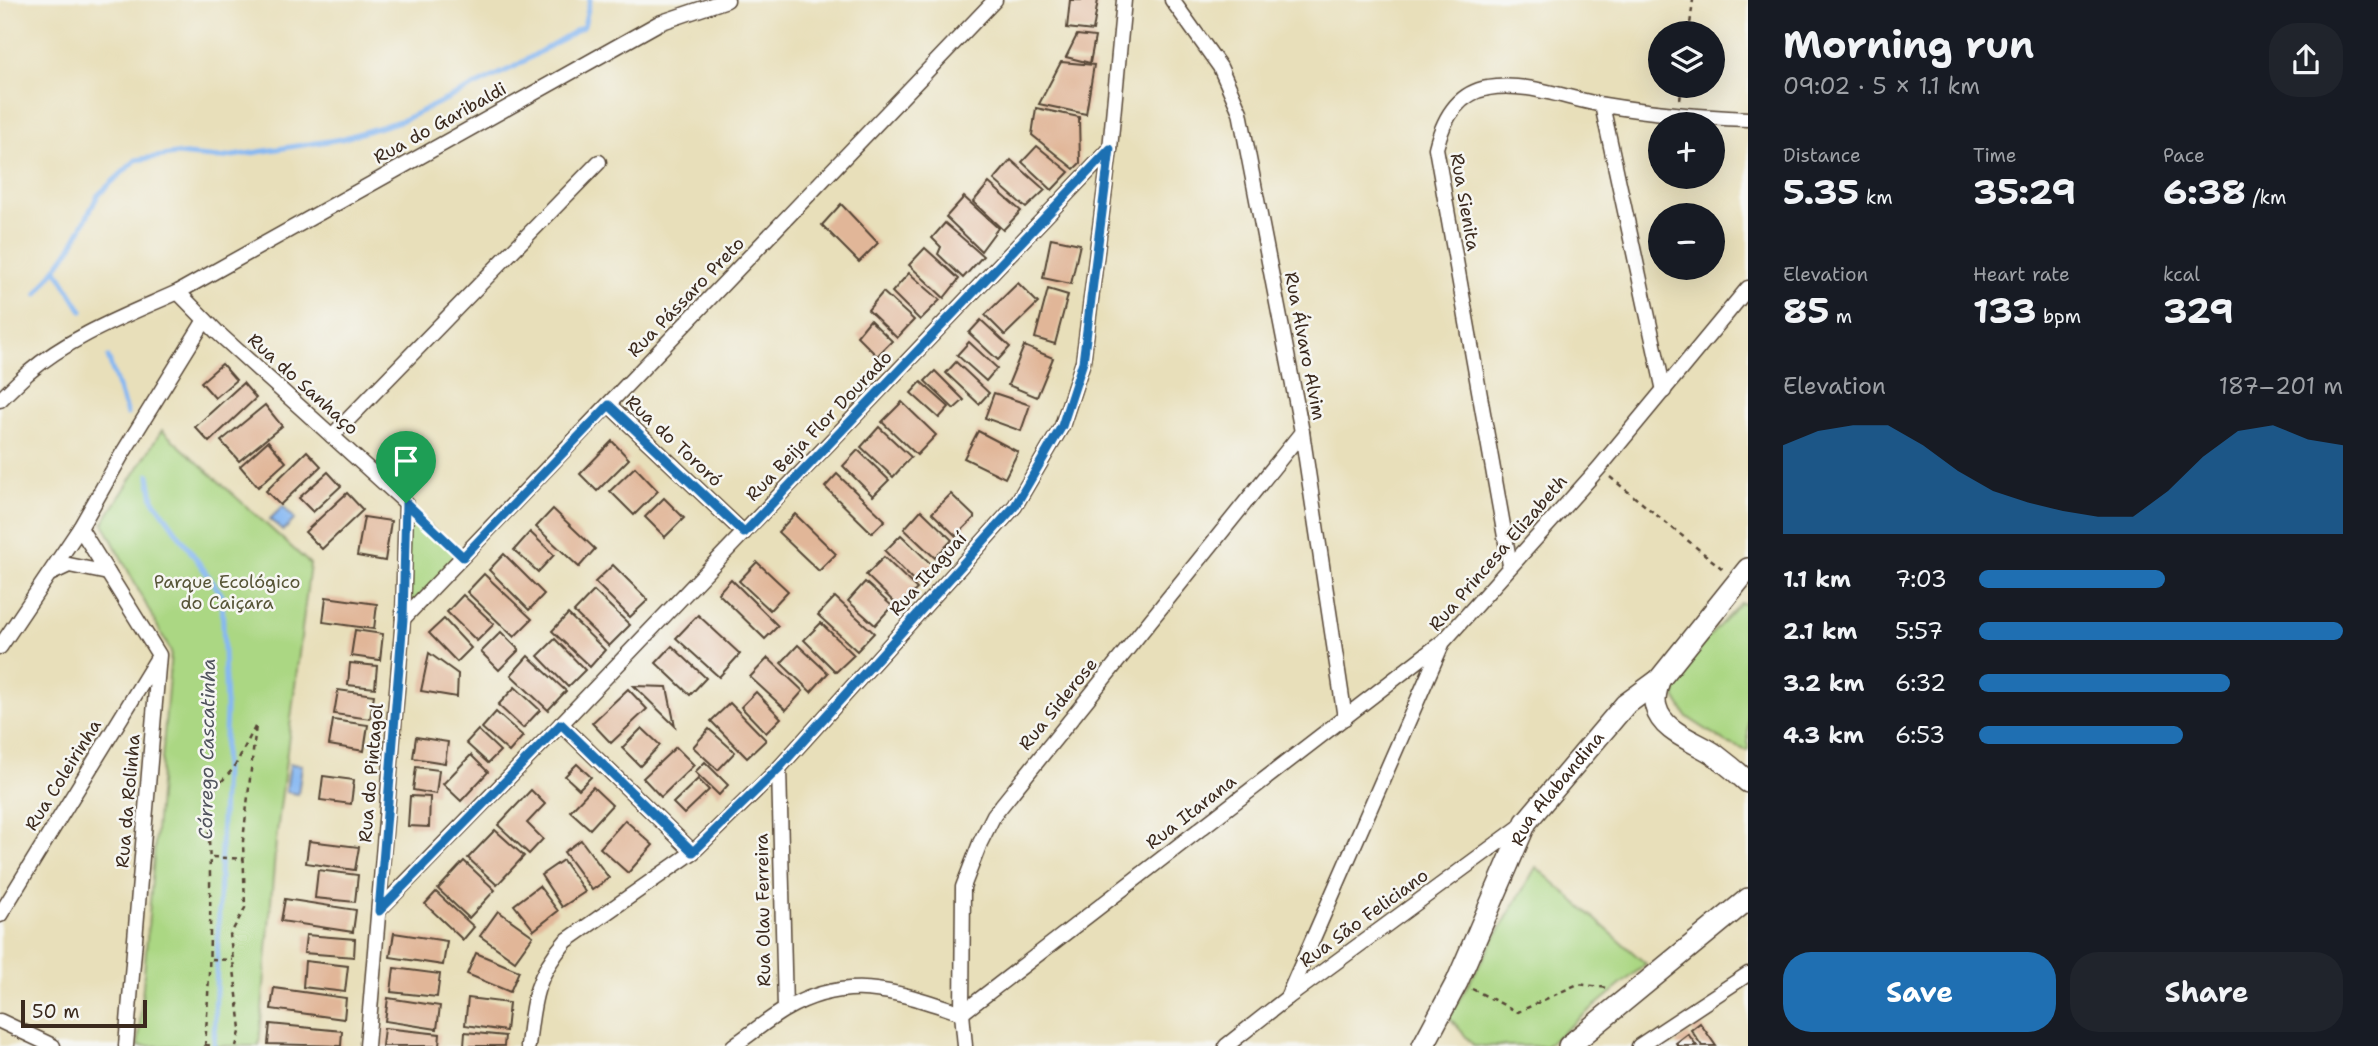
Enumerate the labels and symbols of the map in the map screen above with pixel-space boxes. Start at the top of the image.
street label: Rua do Garibaldi [369,77,511,169]
street label: Rua Sienita [1445,151,1485,253]
street label: Rua Pássaro Preto [622,232,750,362]
street label: Rua Álvaro Alvim [1279,270,1331,422]
street label: Rua do Sanhaço [242,328,364,440]
street label: Rua Beija Flor Dourado [741,345,897,507]
street label: Rua do Tororó [620,390,728,492]
pin [376,431,436,503]
street label: Rua Princesa Elizabeth [1423,470,1573,636]
street label: Rua Itaguaí [884,527,972,621]
park label: Parque Ecológico do Caiçara [154,570,300,615]
street label: Rua Siderose [1013,653,1103,755]
water label: Córrego Cascatinha [193,658,221,840]
street label: Rua do Pintagol [353,702,389,843]
street label: Rua Coleirinha [19,715,107,835]
street label: Rua Alabandina [1505,726,1610,850]
street label: Rua da Rolinha [110,733,146,869]
street label: Rua Itarana [1141,769,1241,855]
street label: Rua Olau Ferreira [750,833,776,987]
street label: Rua São Feliciano [1295,863,1433,973]
scale bar [21,997,147,1029]

